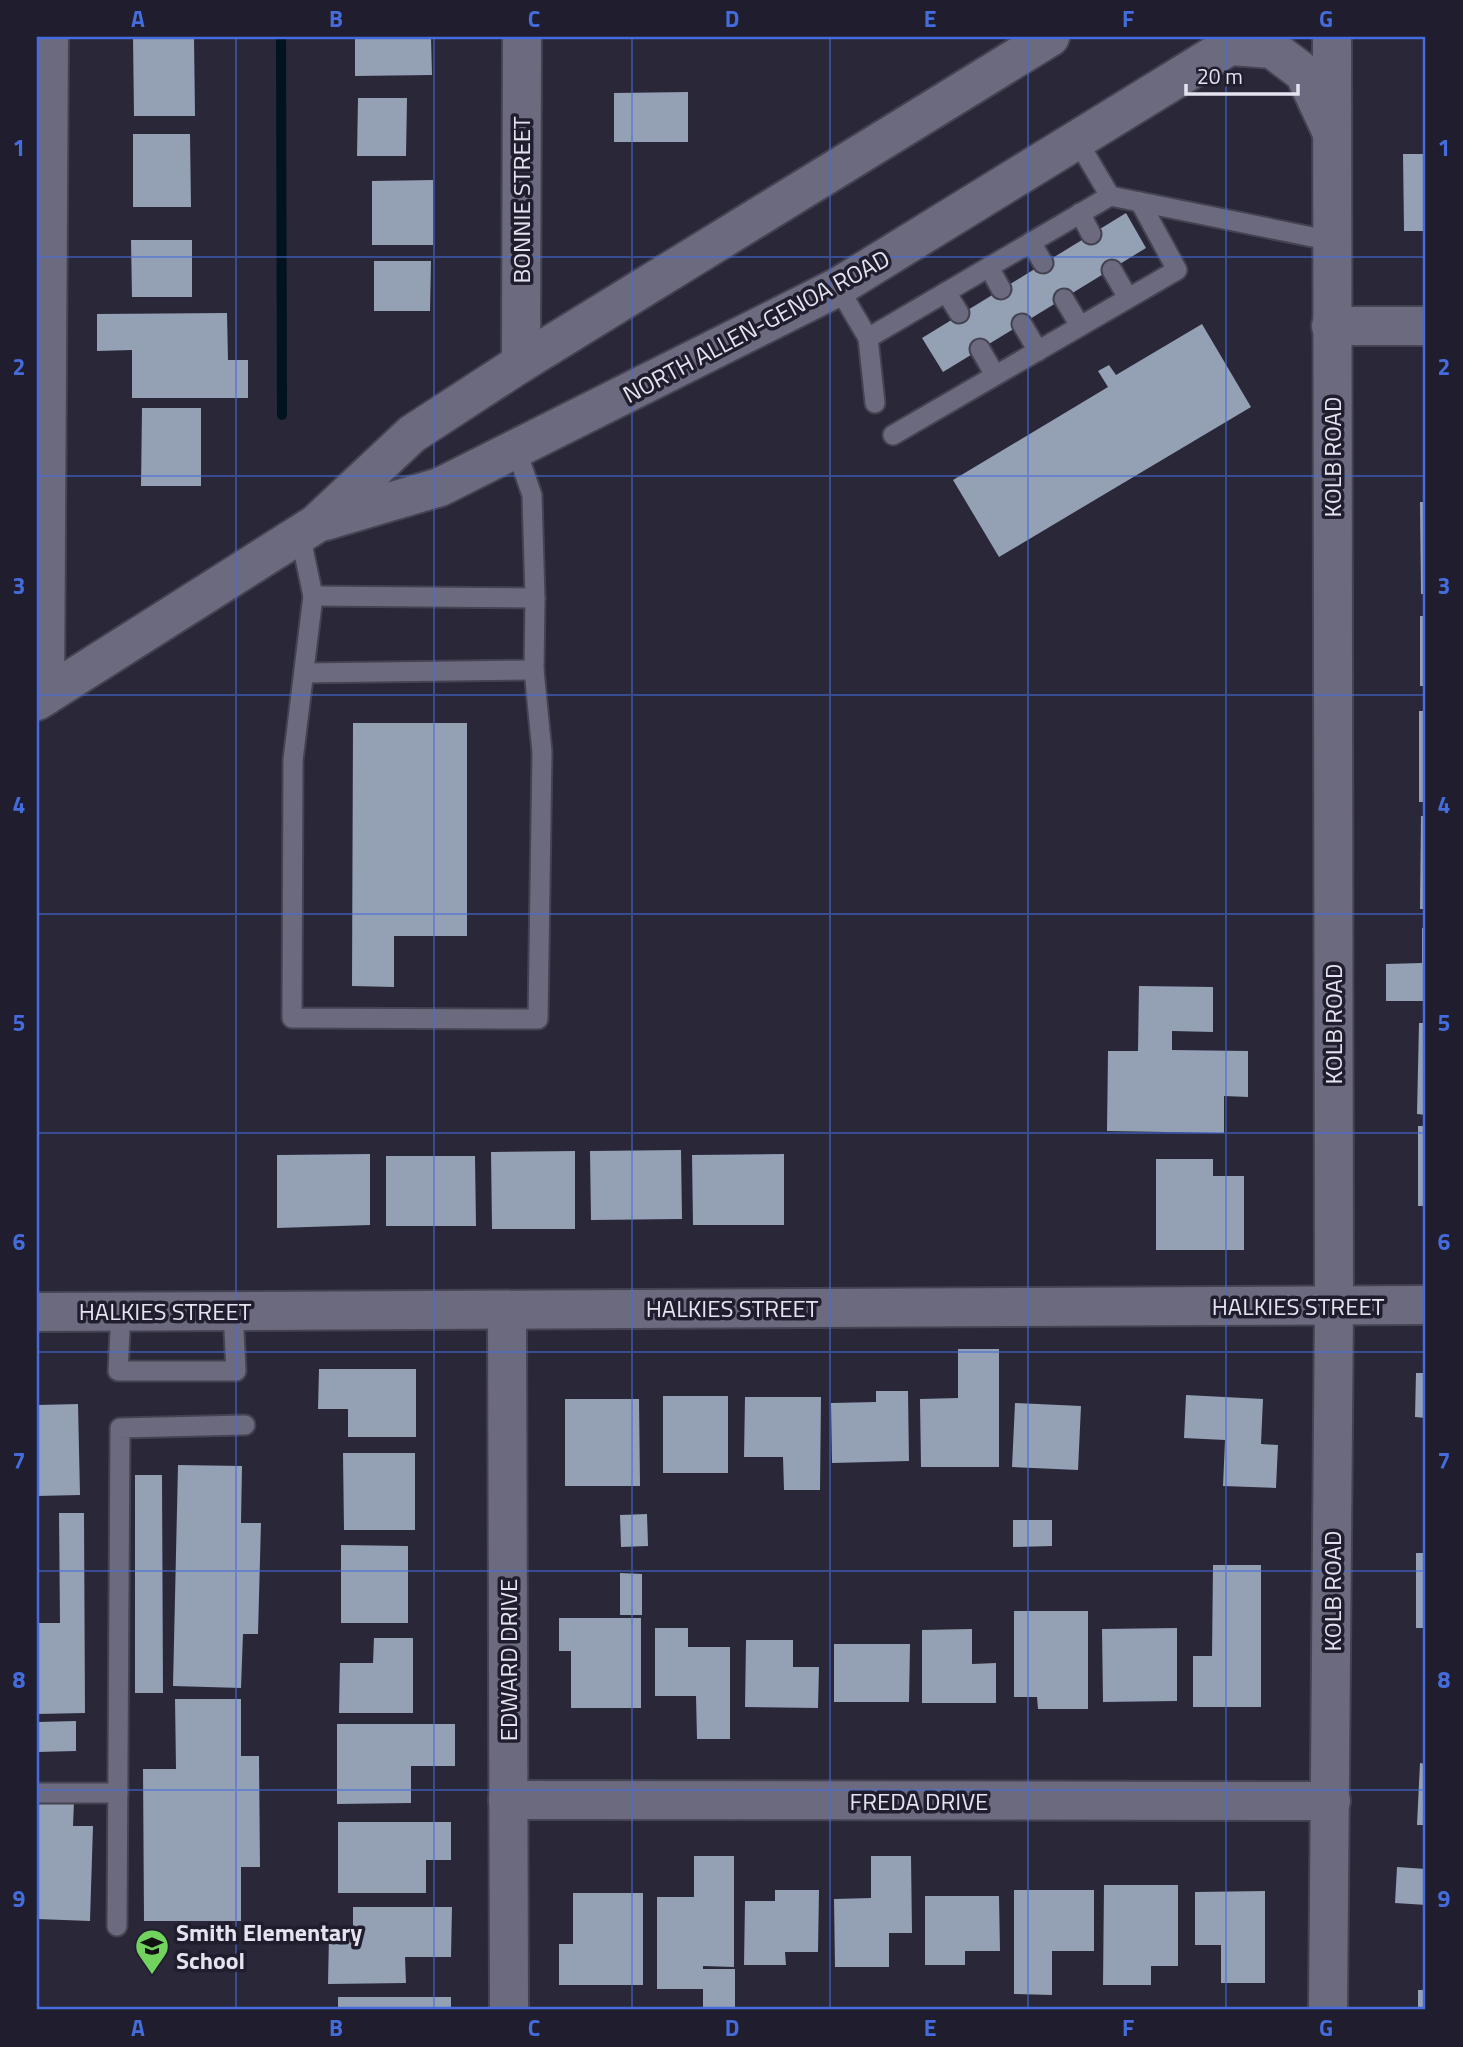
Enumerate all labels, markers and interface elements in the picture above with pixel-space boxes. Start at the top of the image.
text: A [131,1,145,36]
text: B [329,1,343,36]
text: C [528,1,540,36]
text: D [725,1,739,36]
text: E [924,1,936,36]
text: F [1122,1,1134,36]
text: G [1319,1,1333,36]
scale bar [1186,52,1298,96]
text: 20 m [1197,60,1243,92]
street label: BONNIE STREET [503,116,539,284]
text: 1 [13,130,25,165]
text: 1 [1438,130,1450,165]
street label: NORTH ALLEN-GENOA ROAD [616,240,896,412]
text: 2 [13,349,25,384]
text: 2 [1438,349,1450,384]
street label: KOLB ROAD [1314,397,1350,517]
text: 3 [13,568,25,603]
text: 3 [1438,568,1450,603]
text: 4 [13,787,25,822]
text: 4 [1438,787,1450,822]
street label: KOLB ROAD [1315,964,1351,1084]
text: 5 [13,1005,25,1040]
text: 5 [1438,1005,1450,1040]
text: 6 [13,1224,26,1259]
text: 6 [1438,1224,1451,1259]
street label: HALKIES STREET [1212,1288,1385,1324]
street label: HALKIES STREET [646,1290,819,1326]
street label: HALKIES STREET [79,1293,252,1329]
text: 7 [13,1443,25,1478]
text: 7 [1438,1443,1450,1478]
street label: KOLB ROAD [1314,1531,1350,1651]
street label: EDWARD DRIVE [490,1579,526,1741]
text: 8 [13,1662,26,1697]
text: 8 [1438,1662,1451,1697]
street label: FREDA DRIVE [850,1783,988,1819]
text: 9 [13,1881,26,1916]
text: 9 [1438,1881,1451,1916]
place label: Smith Elementary School [176,1914,362,1978]
school or university icon: Smith Elementary School [133,1927,171,1976]
text: A [131,2010,145,2045]
text: B [329,2010,343,2045]
text: C [528,2010,540,2045]
text: D [725,2010,739,2045]
text: E [924,2010,936,2045]
text: F [1122,2010,1134,2045]
text: G [1319,2010,1333,2045]

